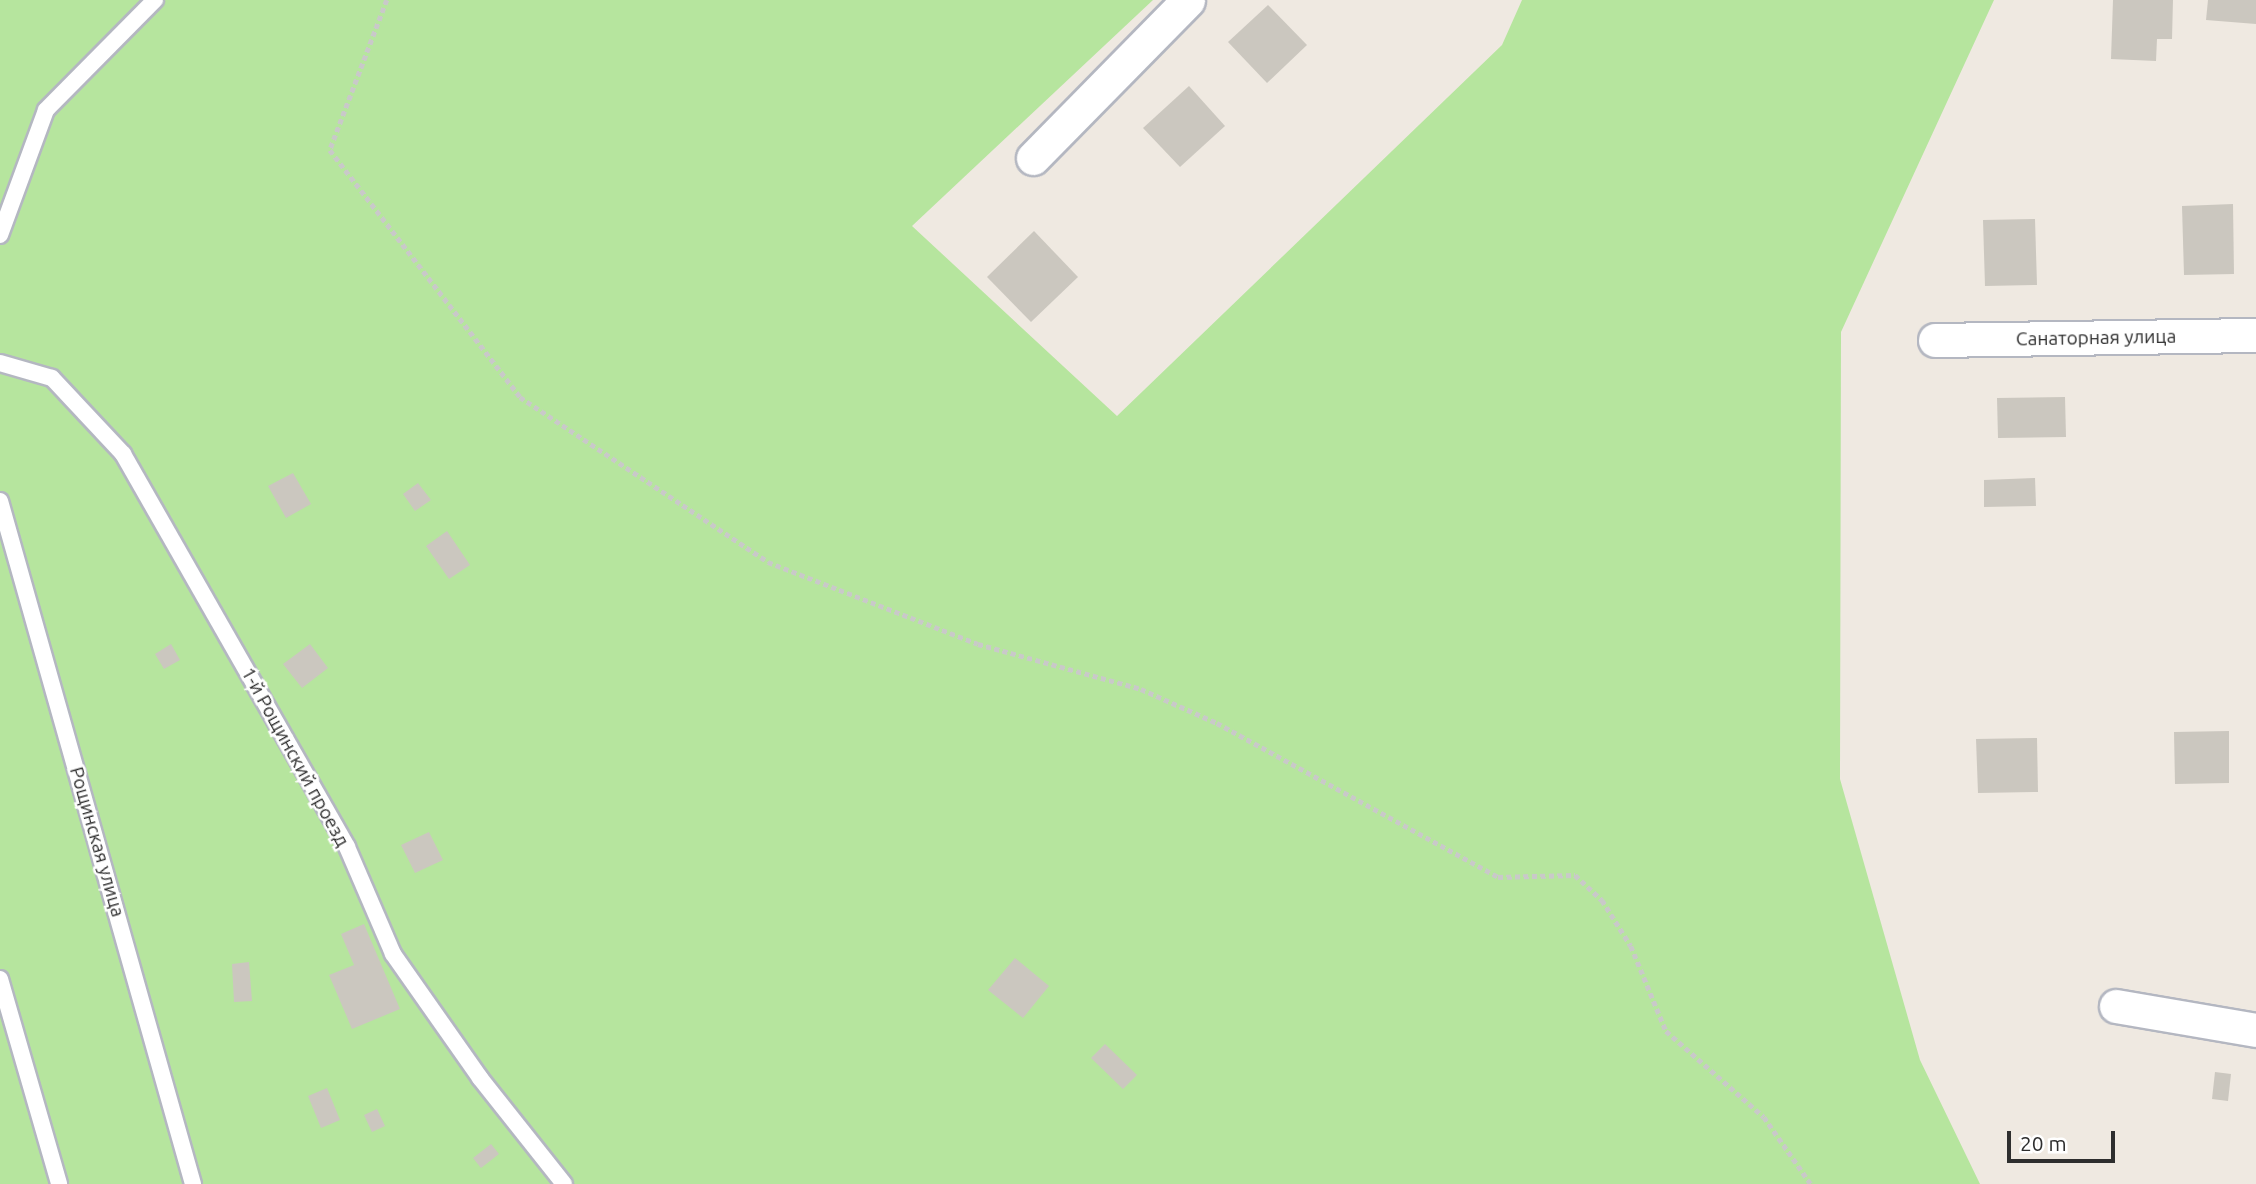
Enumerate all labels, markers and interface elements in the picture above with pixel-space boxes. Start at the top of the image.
street label: Санаторная улица [2016,325,2176,351]
street label: 1-й Рощинский проезд [236,663,354,851]
street label: Рощинская улица [65,764,129,920]
scale bar [2011,1118,2120,1162]
text: 20 m [2020,1131,2067,1155]

